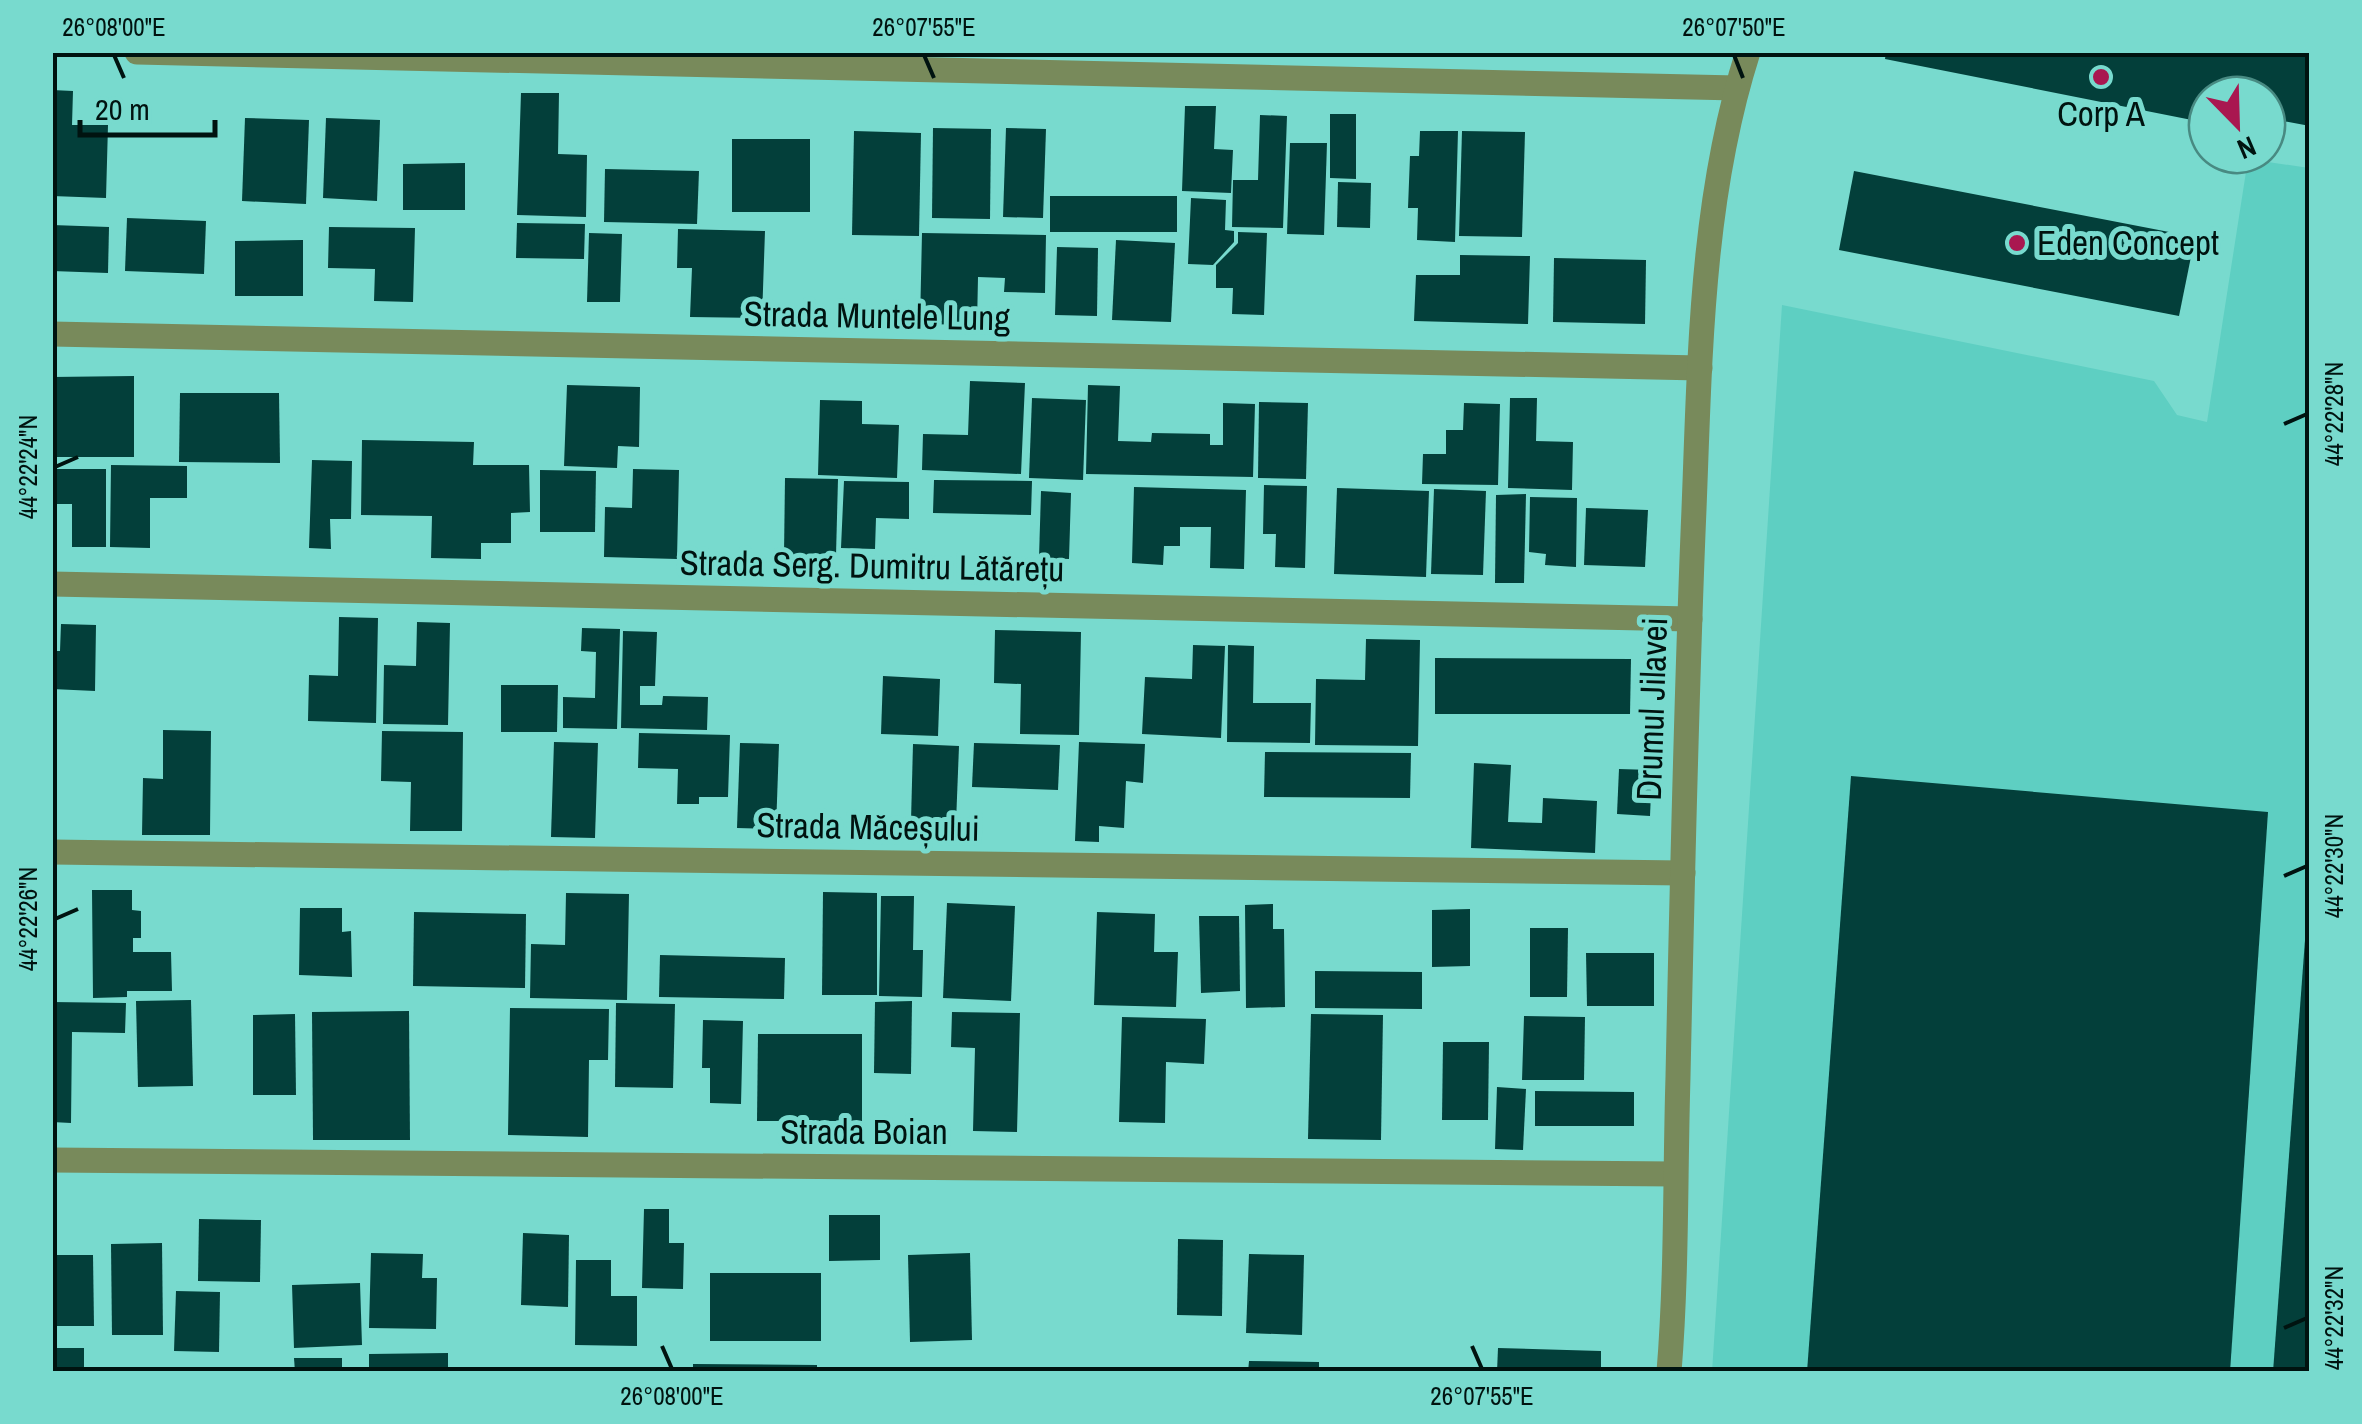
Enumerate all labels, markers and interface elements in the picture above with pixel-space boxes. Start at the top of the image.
text: 26°08'00"E [62,10,166,44]
text: 26°07'55"E [872,10,976,44]
text: 26°07'50"E [1682,10,1786,44]
marker: Corp A [2090,66,2112,88]
scale bar [80,75,215,137]
north arrow [2187,75,2287,175]
text: 20 m [95,89,150,129]
place label: Corp A [2057,90,2146,137]
text: N [2232,127,2262,169]
place label: Eden Concept [2037,219,2219,266]
marker: Eden Concept [2006,232,2028,254]
street label: Strada Muntele Lung [743,290,1011,341]
text: 44°22'28"N [2317,362,2351,466]
text: 44°22'24"N [11,415,45,519]
street label: Strada Serg. Dumitru Lătărețu [679,539,1065,592]
street label: Drumul Jilavei [1625,617,1678,801]
street label: Strada Măceșului [756,801,980,852]
text: 44°22'30"N [2317,814,2351,918]
text: 44°22'26"N [11,867,45,971]
street label: Strada Boian [780,1108,948,1155]
text: 44°22'32"N [2317,1266,2351,1370]
text: 26°08'00"E [620,1379,724,1413]
text: 26°07'55"E [1430,1379,1534,1413]

